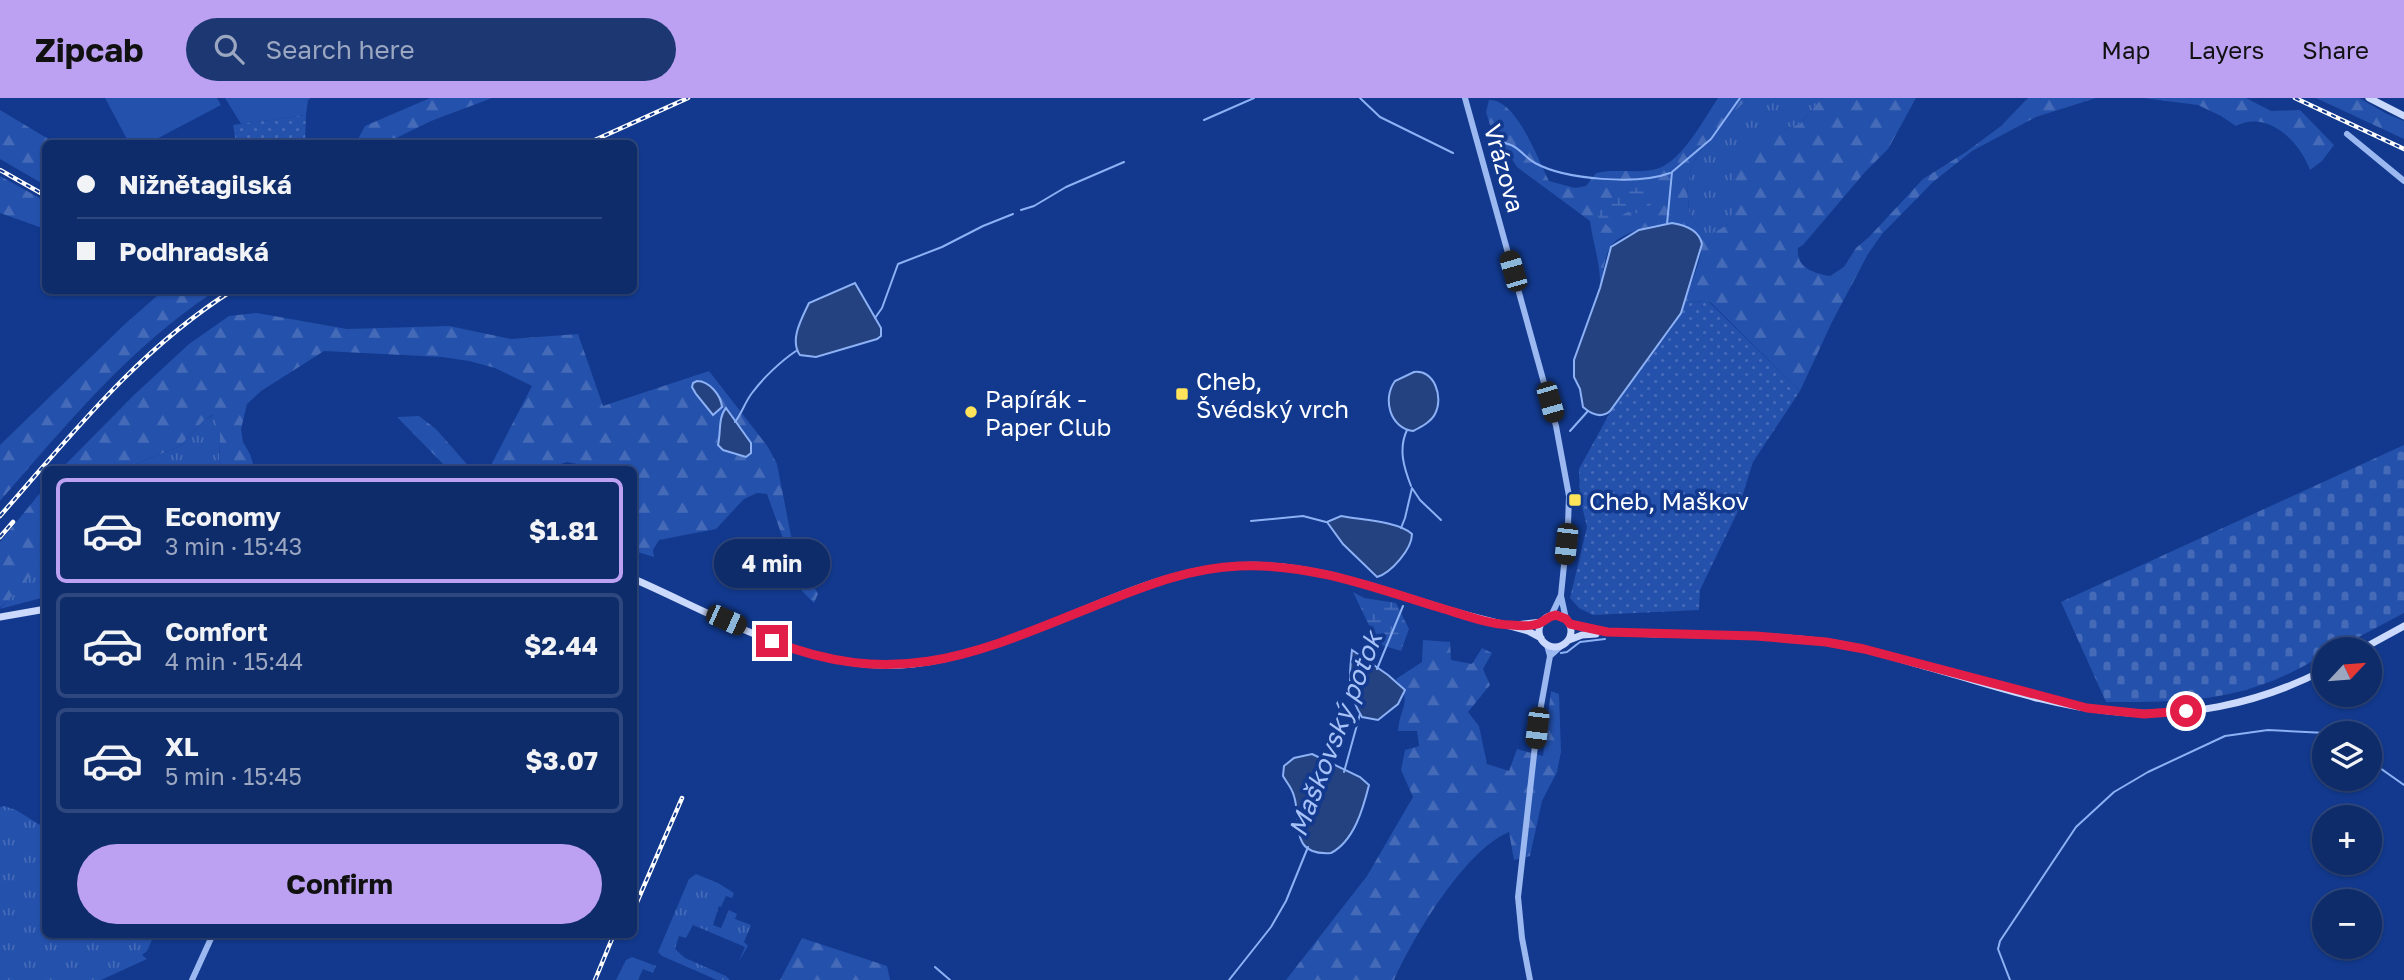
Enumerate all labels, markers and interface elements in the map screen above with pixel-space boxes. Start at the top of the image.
search box [186,18,676,81]
text: Zipcab [35,30,144,69]
icon: search [210,30,248,68]
text: Search here [266,34,415,65]
text: Map [2101,35,2150,64]
text: Layers [2188,35,2264,64]
text: Share [2302,35,2369,64]
street label: Vrázova [1479,121,1531,215]
text: Nižnětagilská [119,169,292,200]
text: Podhradská [119,236,269,267]
car [1498,248,1529,294]
place label: Cheb, Švédský vrch [1196,366,1349,423]
car [1535,379,1566,425]
place label: Papírák - Paper Club [985,384,1111,441]
marker: Cheb, Švédský vrch [1174,386,1190,402]
marker: Papírák - Paper Club [963,404,979,420]
place label: Cheb, Maškov [1589,486,1749,515]
marker: Cheb, Maškov [1567,492,1583,508]
icon: car [81,499,144,562]
text: Economy [165,501,281,532]
text: $1.81 [529,515,598,546]
car [1554,522,1579,566]
text: 3 min · 15:43 [165,532,302,560]
callout: 4 min [714,540,830,588]
text: 4 min [742,549,802,577]
car [703,602,750,638]
icon: car [81,614,144,677]
text: Comfort [165,616,268,647]
route end [756,625,788,657]
water label: Maškovský potok [1282,625,1389,841]
text: $2.44 [524,630,598,661]
north arrow [2312,637,2382,707]
map controls [2312,637,2382,959]
text: 4 min · 15:44 [165,647,303,675]
route start [2170,695,2202,727]
car [1525,706,1550,750]
button: layers [2312,721,2382,791]
icon: car [81,729,144,792]
text: XL [165,731,199,762]
text: $3.07 [525,745,598,776]
text: 5 min · 15:45 [165,762,302,790]
button: + [2312,805,2382,875]
button: Confirm [77,844,602,924]
button: − [2312,889,2382,959]

